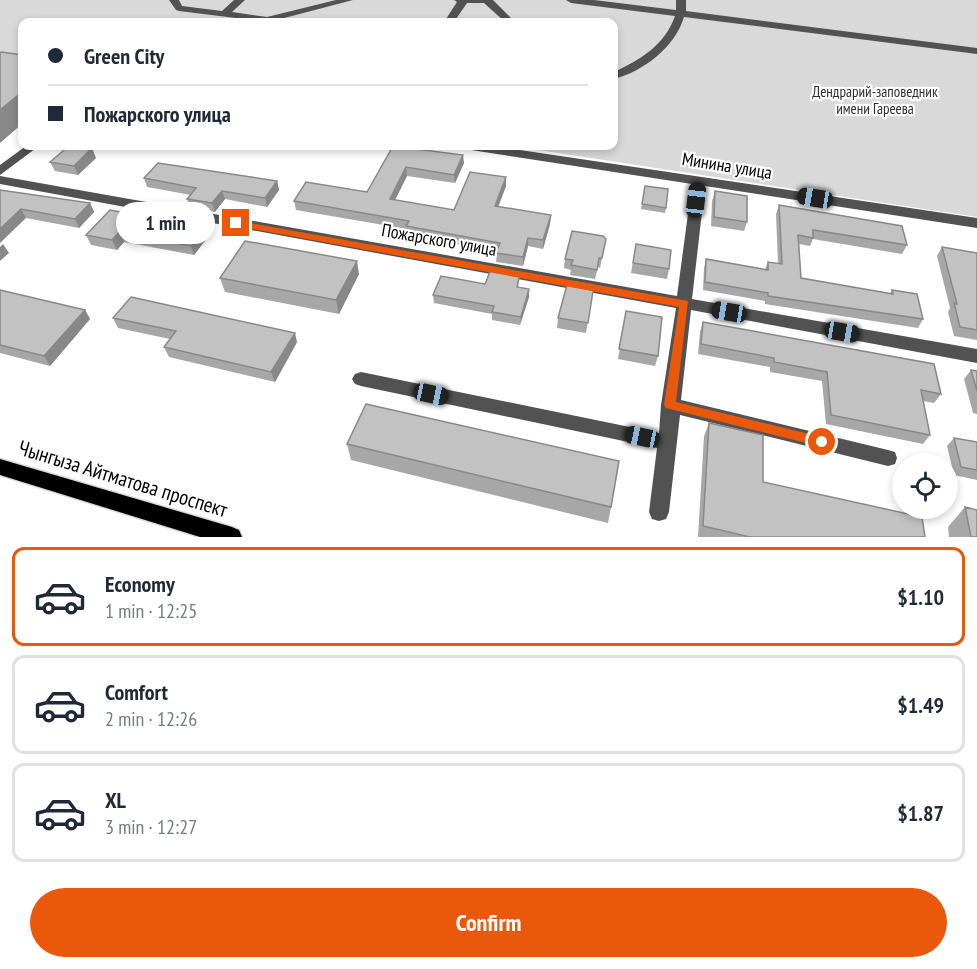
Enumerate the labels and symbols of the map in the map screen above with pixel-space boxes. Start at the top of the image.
park label: Дендрарий-заповедник имени Гареева [812,82,938,118]
street label: Минина улица [680,147,774,184]
car [685,181,707,219]
car [796,186,834,210]
callout: 1 min [116,202,215,244]
route end [222,209,249,236]
street label: Пожарского улица [380,218,498,261]
car [710,300,748,324]
car [823,320,861,344]
car [412,381,450,407]
car [623,424,661,450]
route start [808,428,835,455]
street label: Чынгыза Айтматова проспект [15,434,231,523]

